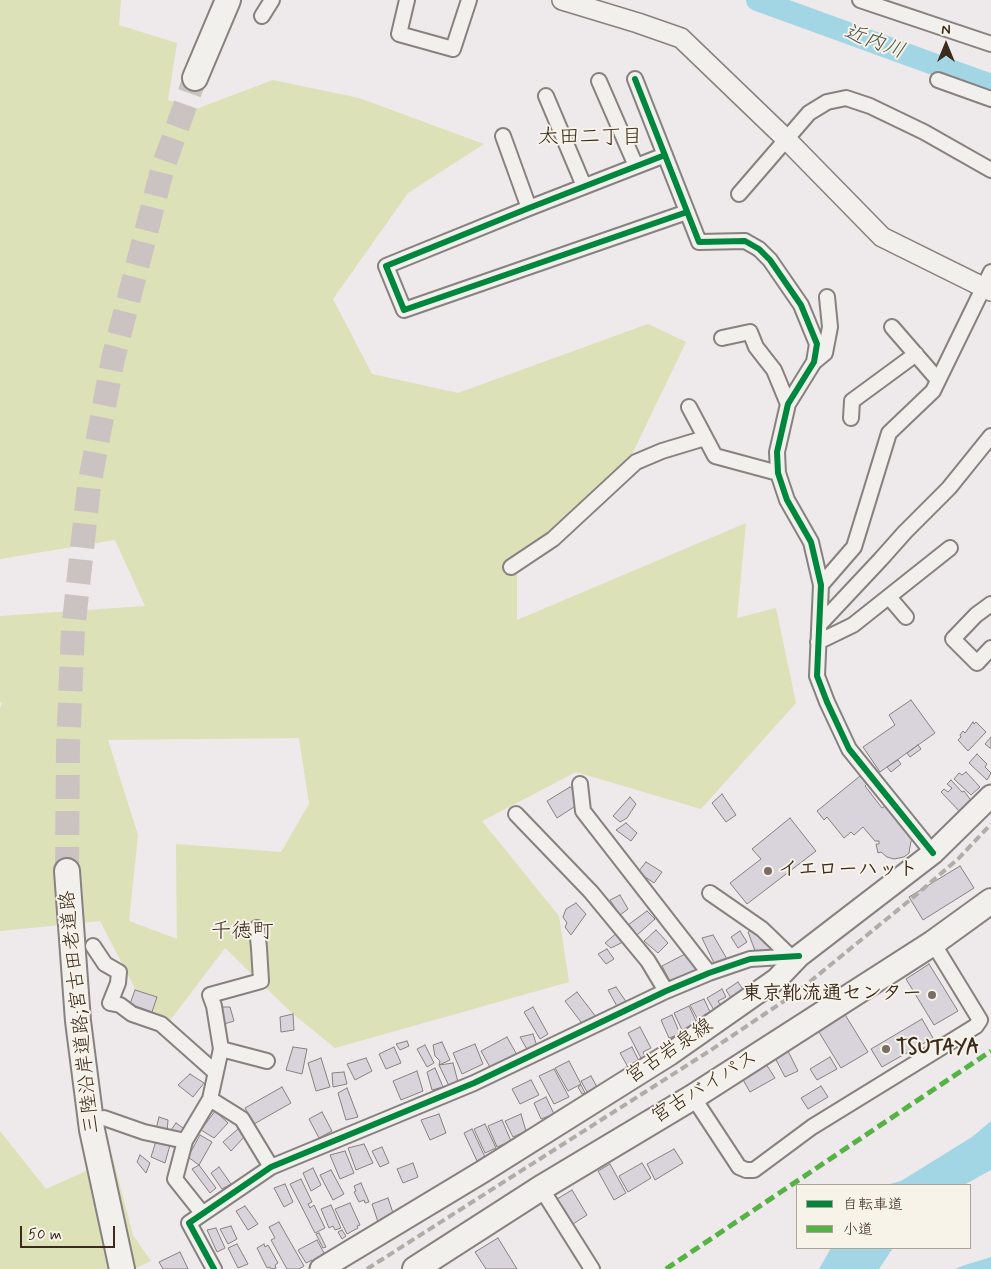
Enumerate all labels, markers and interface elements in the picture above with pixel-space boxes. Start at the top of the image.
water label: 近内川 [840,20,908,66]
north arrow [921,20,971,70]
text: N [941,21,951,39]
district label: 太田二丁目 [538,126,642,152]
place label: イエローハット [778,859,918,883]
marker: イエローハット [762,865,774,877]
street label: 三陸沿岸道路;宮古田老道路 [56,889,106,1135]
district label: 千徳町 [211,920,273,946]
place label: 東京靴流通センター [742,983,922,1007]
marker: 東京靴流通センター [926,989,938,1001]
street label: 宮古岩泉線 [622,1014,718,1090]
place label: TSUTAYA [896,1037,979,1061]
marker: TSUTAYA [880,1043,892,1055]
street label: 宮古バイパス [648,1046,762,1130]
legend [796,1184,971,1249]
text: 自転車道 [843,1195,903,1215]
scale bar [22,1216,118,1248]
text: 小道 [843,1220,873,1240]
text: 50 m [28,1225,62,1245]

